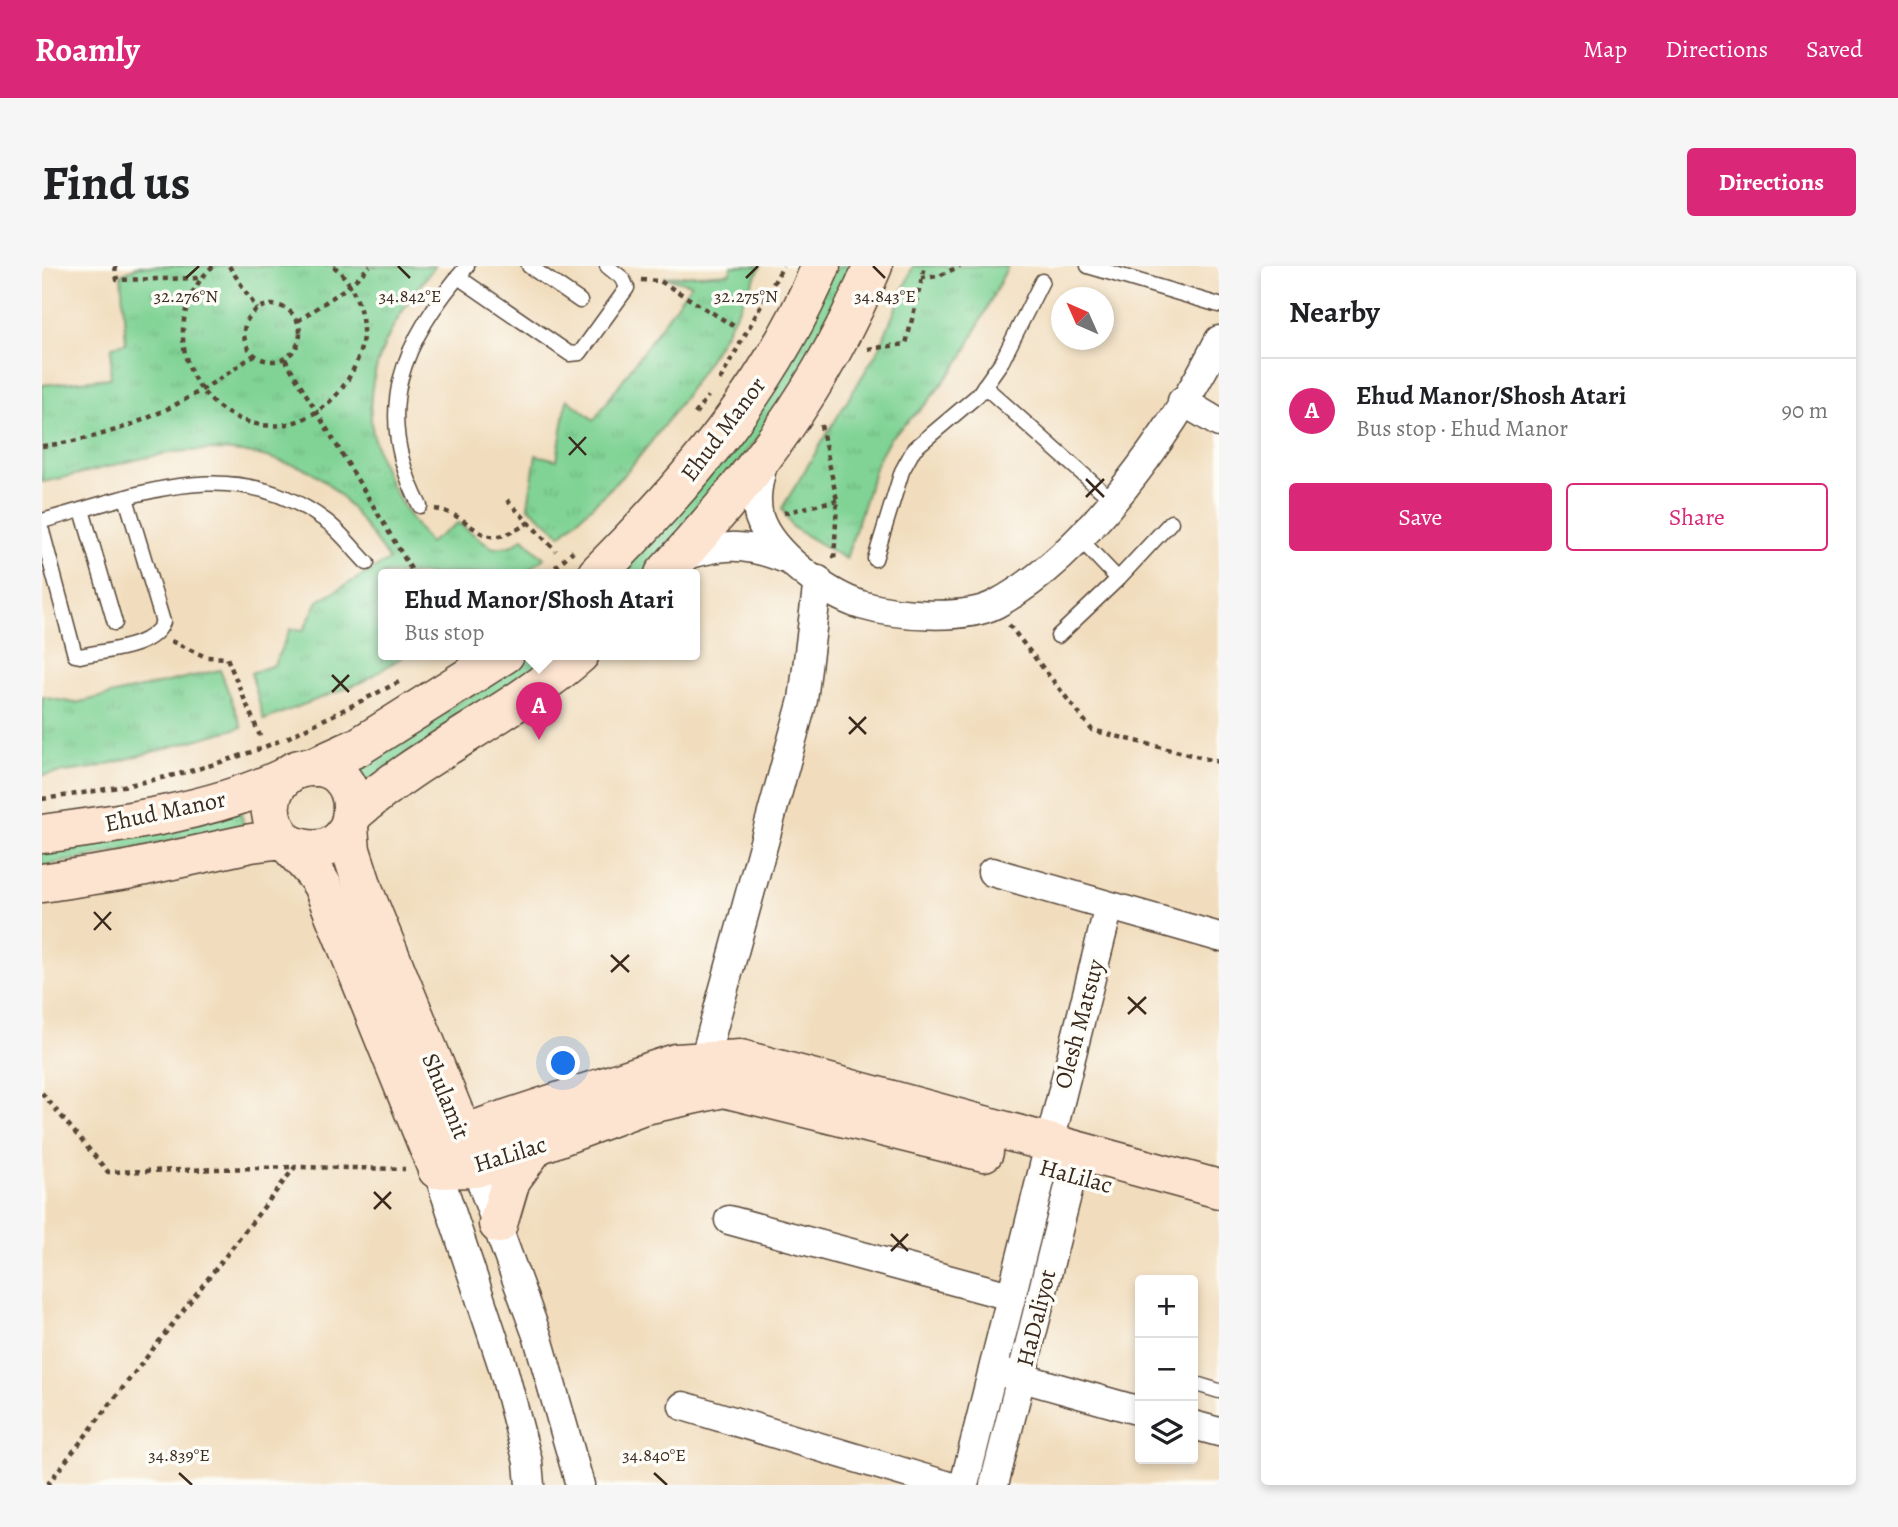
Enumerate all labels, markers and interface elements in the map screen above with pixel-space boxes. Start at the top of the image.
text: Roamly [35,27,140,72]
text: Map [1583,33,1627,65]
text: Directions [1665,33,1768,65]
text: Saved [1806,33,1863,65]
button: Directions [1687,148,1856,216]
text: Find us [42,149,190,216]
text: 32.276°N [154,284,218,308]
text: 34.842°E [379,284,441,308]
text: 32.275°N [714,284,778,308]
text: 34.843°E [854,284,916,308]
north arrow [1051,287,1114,350]
text: Nearby [1289,292,1380,332]
street label: Ehud Manor [673,370,773,488]
text: Ehud Manor/Shosh Atari [1356,378,1626,413]
text: A [1305,395,1319,426]
text: 90 m [1782,395,1828,426]
text: Bus stop · Ehud Manor [1356,413,1568,444]
button: Save [1289,483,1552,551]
button: Share [1566,483,1828,551]
popup [378,569,700,660]
text: Ehud Manor/Shosh Atari [404,582,674,617]
text: Bus stop [404,617,484,648]
pin: A [516,682,562,740]
street label: Ehud Manor [101,783,229,839]
street label: Olesh Matsuy [1046,955,1112,1092]
your location [546,1046,580,1080]
street label: Shulamit [414,1048,478,1144]
street label: HaLilac [470,1128,550,1180]
street label: HaLilac [1036,1151,1116,1201]
street label: HaDaliyot [1008,1266,1064,1370]
map controls [1135,1275,1198,1464]
button: + [1135,1275,1198,1338]
button: − [1135,1338,1198,1401]
button: layers [1135,1401,1198,1464]
text: 34.839°E [148,1443,210,1467]
text: 34.840°E [622,1443,686,1467]

